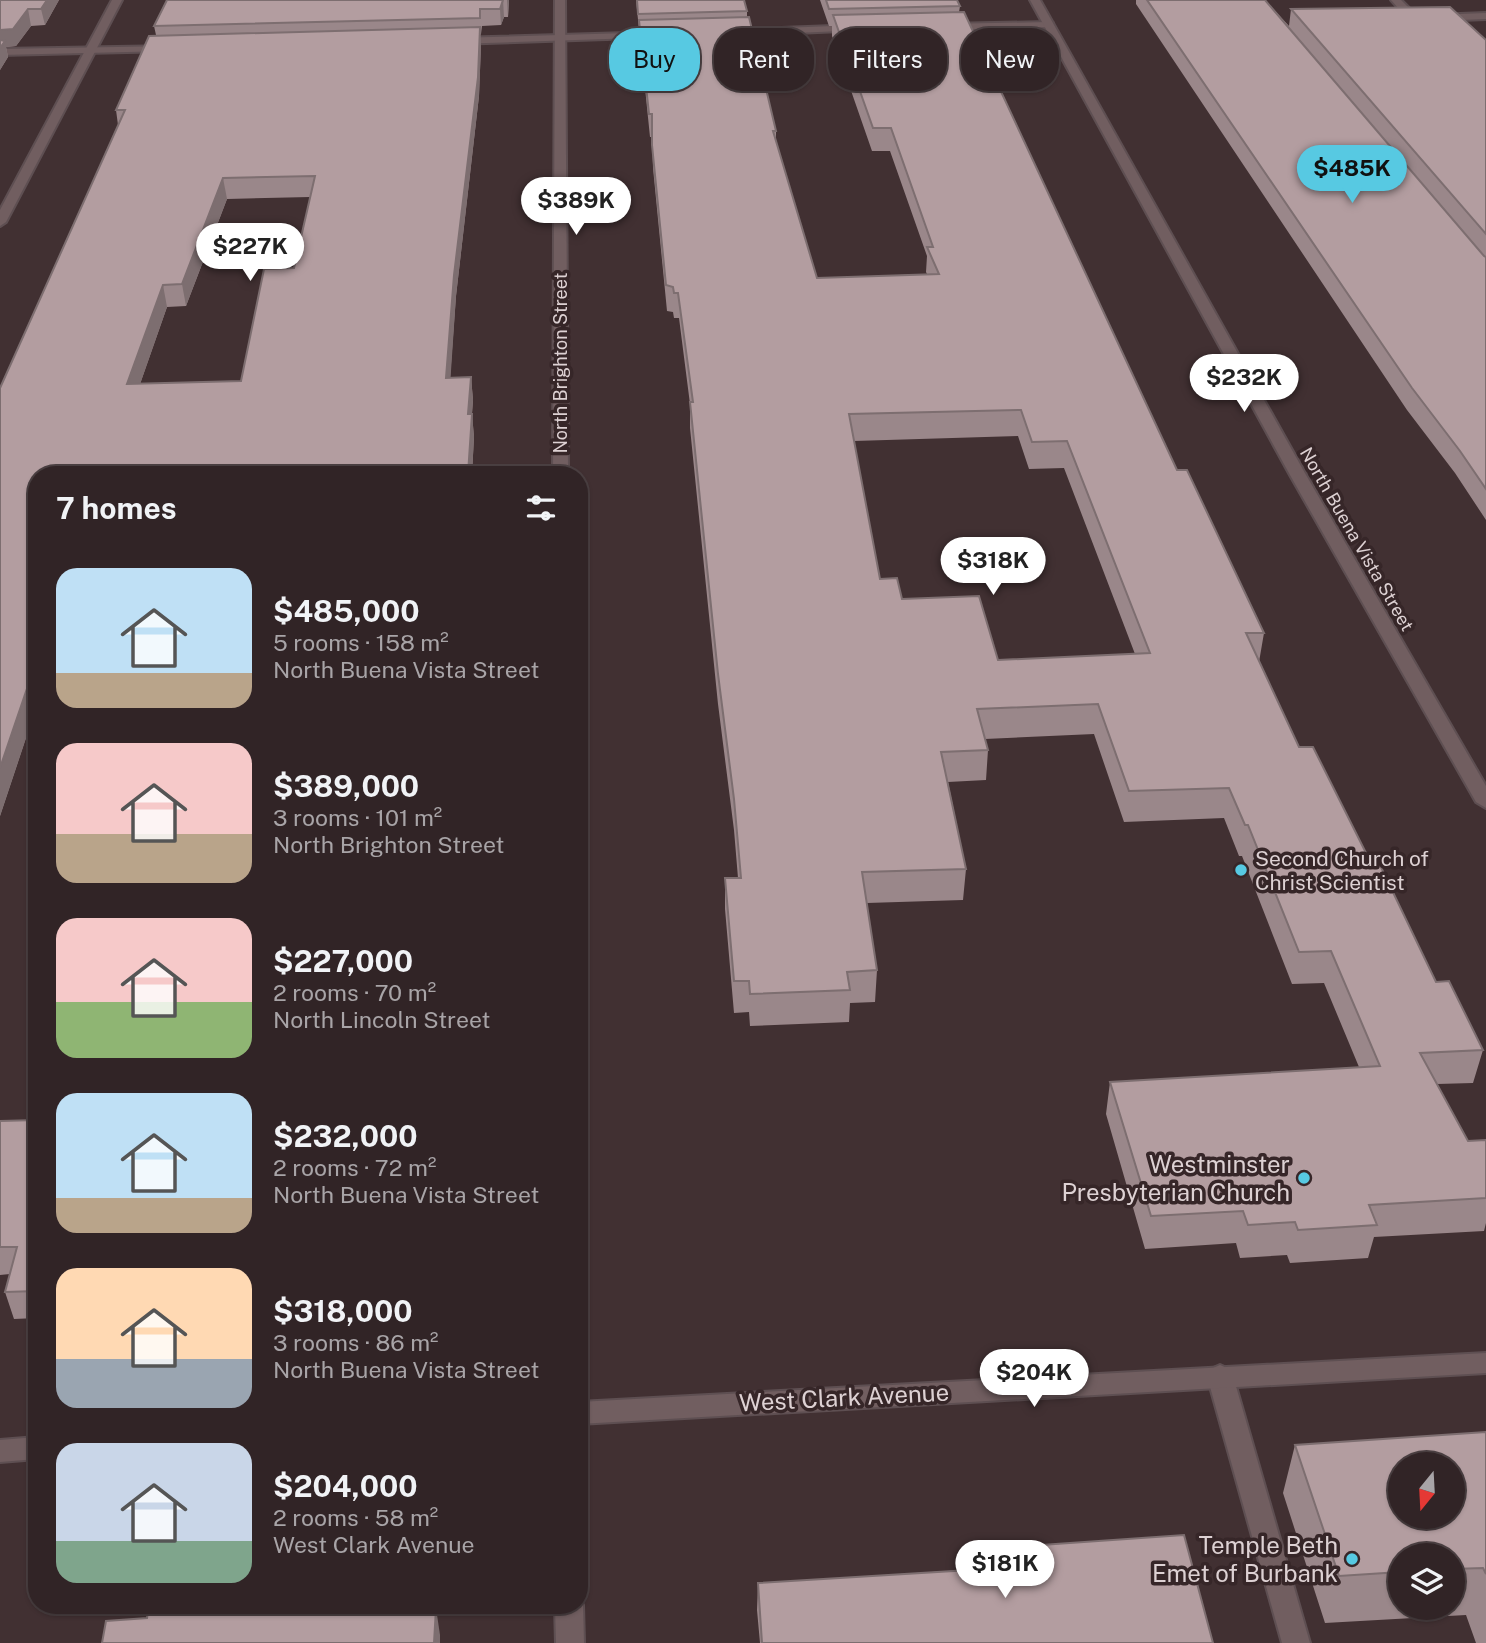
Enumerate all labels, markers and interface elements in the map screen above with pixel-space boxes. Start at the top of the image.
chip: Buy [609,28,700,91]
chip: Rent [714,28,814,91]
chip: Filters [828,28,947,91]
chip: New [961,28,1059,91]
pin: $485K [1303,146,1401,205]
text: $485K [1313,154,1391,181]
pin: $389K [527,177,625,237]
text: $389K [537,186,615,213]
pin: $227K [201,224,299,283]
text: $227K [212,232,288,259]
street label: North Brighton Street [550,272,571,454]
pin: $232K [1195,354,1293,414]
text: $232K [1206,363,1282,390]
street label: North Buena Vista Street [1296,443,1418,635]
icon: filters [522,489,560,527]
text: 7 homes [56,490,177,526]
pin: $318K [944,538,1042,597]
text: $318K [957,546,1029,573]
text: $485,000 [273,593,420,629]
icon: home [112,596,196,680]
text: 5 rooms · 158 m² [273,629,449,656]
text: North Buena Vista Street [273,656,539,683]
text: $389,000 [273,768,419,804]
icon: home [112,771,196,855]
text: 3 rooms · 101 m² [273,804,442,831]
text: North Brighton Street [273,831,504,858]
place label: Second Church of Christ Scientist [1255,846,1429,895]
marker: Second Church of Christ Scientist [1233,862,1249,878]
text: $227,000 [273,943,413,979]
icon: home [112,946,196,1030]
text: 2 rooms · 70 m² [273,979,436,1006]
text: North Lincoln Street [273,1006,490,1033]
text: $232,000 [273,1118,418,1154]
icon: home [112,1121,196,1205]
place label: Westminster Presbyterian Church [1062,1150,1290,1206]
text: 2 rooms · 72 m² [273,1154,436,1181]
marker: Westminster Presbyterian Church [1296,1170,1312,1186]
text: North Buena Vista Street [273,1181,539,1208]
text: $318,000 [273,1293,412,1329]
icon: home [112,1296,196,1380]
text: 3 rooms · 86 m² [273,1329,439,1356]
pin: $204K [985,1350,1083,1409]
text: North Buena Vista Street [273,1356,539,1383]
text: $204K [996,1358,1072,1385]
street label: West Clark Avenue [738,1378,950,1416]
north arrow [1388,1452,1465,1530]
map controls [1388,1452,1465,1620]
text: $204,000 [273,1468,418,1504]
icon: home [112,1471,196,1555]
text: 2 rooms · 58 m² [273,1504,438,1531]
text: West Clark Avenue [273,1531,475,1558]
place label: Temple Beth Emet of Burbank [1152,1531,1338,1587]
pin: $181K [956,1540,1054,1600]
button: layers [1388,1543,1465,1620]
text: $181K [971,1549,1039,1576]
marker: Temple Beth Emet of Burbank [1344,1551,1360,1567]

